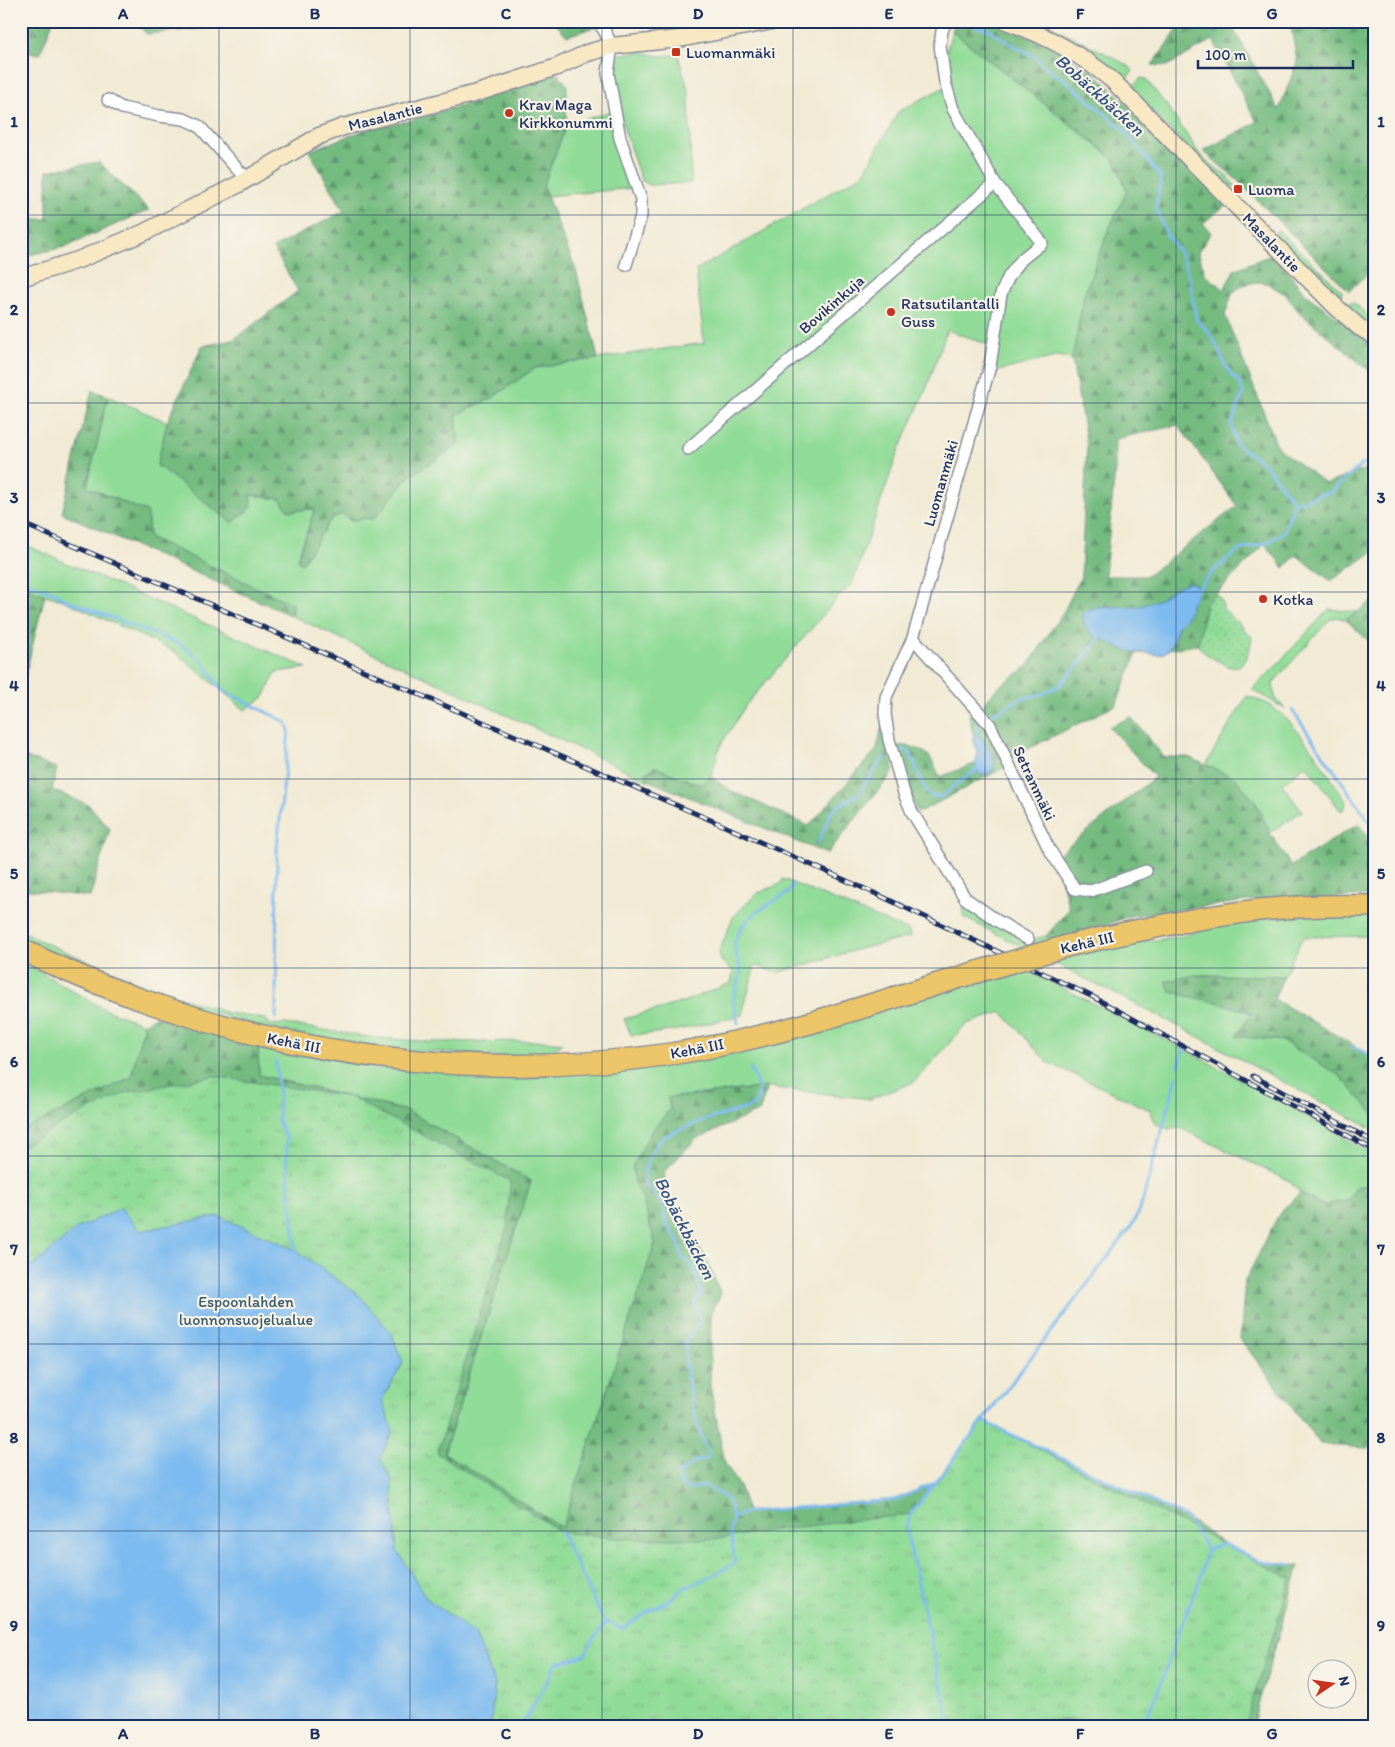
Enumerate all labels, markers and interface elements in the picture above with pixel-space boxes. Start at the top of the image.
text: A [117,4,129,23]
text: B [310,4,321,23]
text: C [501,4,512,23]
text: D [693,4,704,23]
text: E [885,4,894,23]
text: F [1076,4,1085,23]
text: G [1266,4,1278,23]
scale bar [1198,38,1352,70]
place label: Luomanmäki [686,43,775,62]
marker: Luomanmäki [670,46,682,58]
text: 100 m [1205,46,1247,64]
water label: Bobäckbäcken [1051,49,1150,141]
place label: Krav Maga Kirkkonummi [519,95,613,132]
street label: Masalantie [346,98,424,135]
marker: Krav Maga Kirkkonummi [503,107,515,119]
text: 1 [10,112,18,131]
text: 1 [1377,112,1385,131]
place label: Luoma [1248,180,1295,199]
marker: Luoma [1232,183,1244,195]
street label: Masalantie [1239,209,1305,276]
street label: Bovikinkuja [795,271,868,338]
place label: Ratsutilantalli Guss [901,294,999,331]
text: 2 [10,300,19,319]
text: 2 [1377,300,1386,319]
marker: Ratsutilantalli Guss [885,306,897,318]
street label: Luomanmäki [919,438,962,529]
text: 3 [10,488,19,507]
text: 3 [1377,488,1386,507]
place label: Kotka [1273,590,1313,609]
marker: Kotka [1257,593,1269,605]
text: 4 [9,676,19,695]
text: 4 [1376,676,1386,695]
street label: Setranmäki [1009,743,1060,823]
text: 5 [10,864,19,883]
text: 5 [1377,864,1386,883]
street label: Kehä III [1058,927,1116,958]
street label: Kehä III [265,1028,322,1057]
street label: Kehä III [669,1034,726,1063]
text: 6 [10,1052,19,1071]
text: 6 [1377,1052,1386,1071]
water label: Bobäckbäcken [650,1173,721,1284]
text: 7 [9,1240,18,1259]
text: 7 [1376,1240,1385,1259]
park label: Espoonlahden luonnonsuojelualue [179,1292,313,1329]
text: 8 [10,1428,19,1447]
text: 8 [1377,1428,1386,1447]
text: 9 [10,1616,18,1635]
text: 9 [1377,1616,1385,1635]
north arrow [1308,1660,1358,1710]
text: N [1335,1675,1354,1688]
text: A [117,1724,129,1743]
text: B [310,1724,321,1743]
text: C [501,1724,512,1743]
text: D [693,1724,704,1743]
text: E [885,1724,894,1743]
text: F [1076,1724,1085,1743]
text: G [1266,1724,1278,1743]

